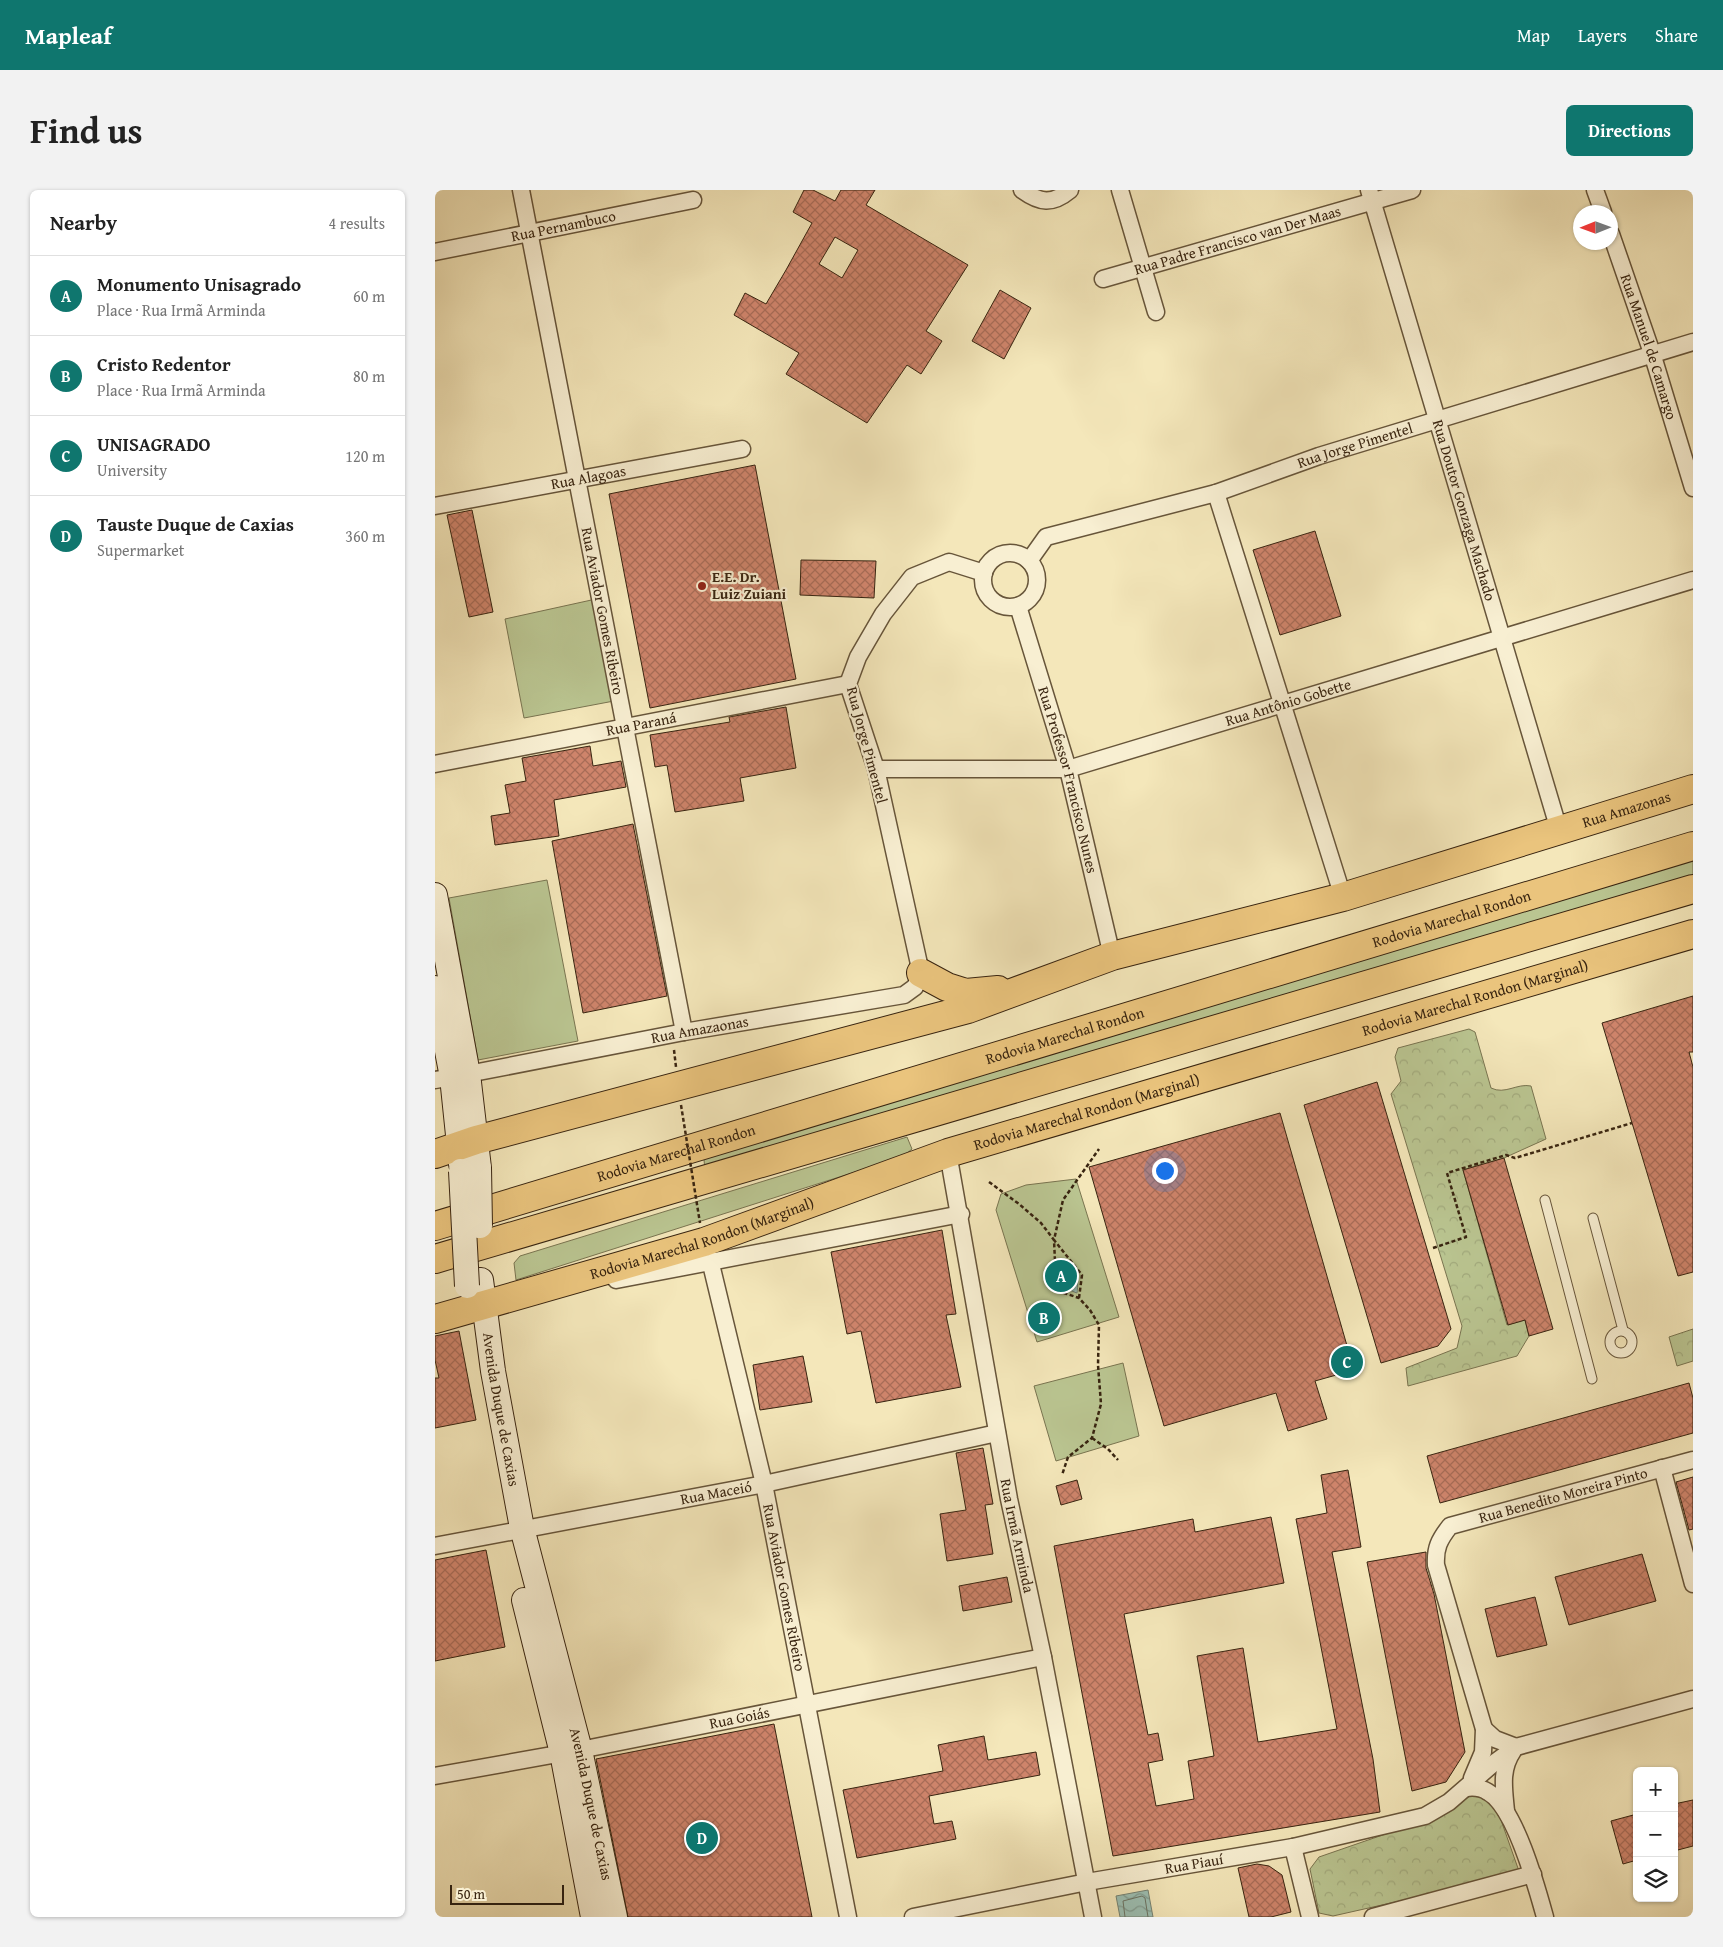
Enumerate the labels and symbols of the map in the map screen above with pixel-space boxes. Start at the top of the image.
street label: Rua Padre Francisco van Der Maas [1132,200,1343,280]
street label: Rua Pernambuco [509,205,618,246]
north arrow [1573,205,1618,250]
street label: Rua Manuel de Camargo [1616,271,1683,422]
street label: Rua Jorge Pimentel [1294,417,1415,473]
street label: Rua Doutor Gonzaga Machado [1428,417,1501,603]
street label: Rua Alagoas [549,460,627,494]
street label: Rua Aviador Gomes Ribeiro [577,526,630,697]
place label: E.E. Dr. Luiz Zuiani [712,566,787,604]
marker: E.E. Dr. Luiz Zuiani [696,580,708,592]
street label: Rua Antônio Gobette [1223,673,1353,731]
street label: Rua Jorge Pimentel [842,684,893,806]
street label: Rua Professor Francisco Nunes [1033,684,1103,875]
street label: Rua Paraná [604,707,678,741]
street label: Rua Amazonas [1580,786,1673,833]
street label: Rodovia Marechal Rondon [1370,884,1534,952]
street label: Rodovia Marechal Rondon (Marginal) [1360,954,1590,1041]
street label: Rodovia Marechal Rondon [983,1001,1147,1069]
street label: Rua Amazaonas [649,1010,750,1048]
street label: Rodovia Marechal Rondon (Marginal) [971,1069,1202,1155]
street label: Rodovia Marechal Rondon [594,1119,758,1186]
your location [1152,1158,1178,1184]
street label: Rodovia Marechal Rondon (Marginal) [587,1192,817,1284]
pin: A [1045,1257,1077,1295]
pin: B [1028,1299,1060,1337]
street label: Avenida Duque de Caxias [478,1331,525,1488]
pin: C [1331,1343,1363,1381]
street label: Rua Benedito Moreira Pinto [1476,1462,1650,1528]
street label: Rua Maceió [679,1475,754,1510]
street label: Rua Irmã Arminda [996,1477,1040,1595]
street label: Rua Aviador Gomes Ribeiro [758,1502,811,1673]
street label: Rua Goiás [707,1701,771,1734]
street label: Avenida Duque de Caxias [565,1725,618,1882]
pin: D [686,1819,718,1857]
street label: Rua Piauí [1163,1848,1225,1879]
scale bar [450,1882,564,1905]

